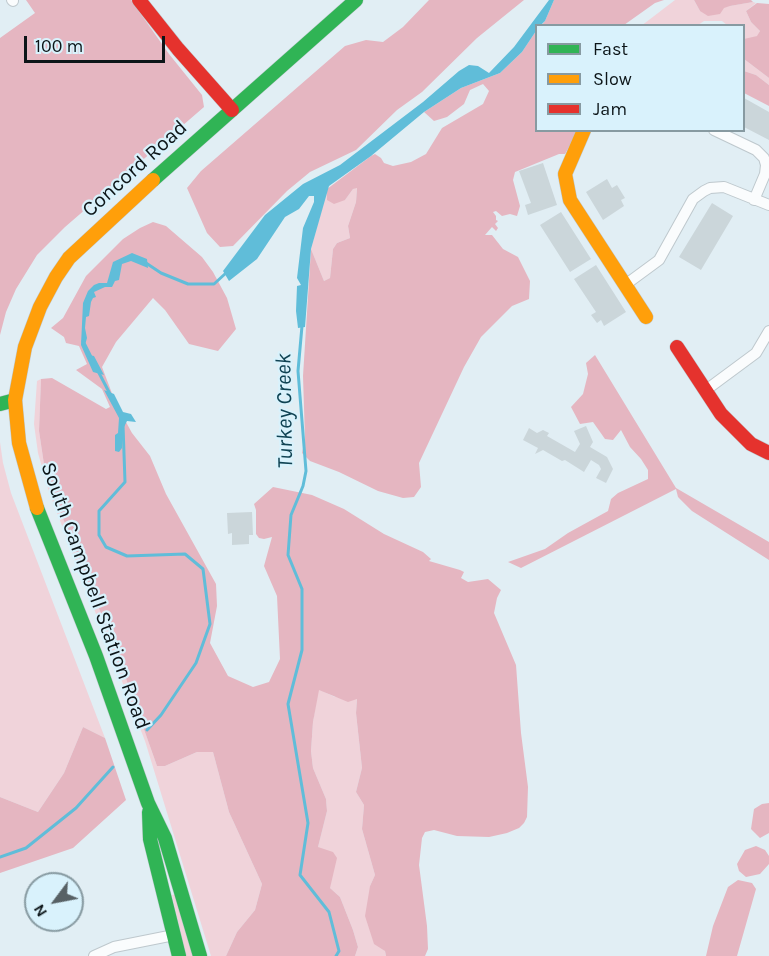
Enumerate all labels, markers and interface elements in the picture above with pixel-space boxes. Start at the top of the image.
scale bar [27,24,168,62]
legend [535,24,745,132]
text: 100 m [35,35,83,57]
text: Fast [593,38,628,60]
text: Slow [593,68,632,90]
text: Jam [593,98,627,120]
street label: Concord Road [77,115,193,223]
water label: Turkey Creek [271,353,299,469]
street label: South Campbell Station Road [35,459,155,733]
north arrow [24,872,84,932]
text: N [29,901,51,921]

